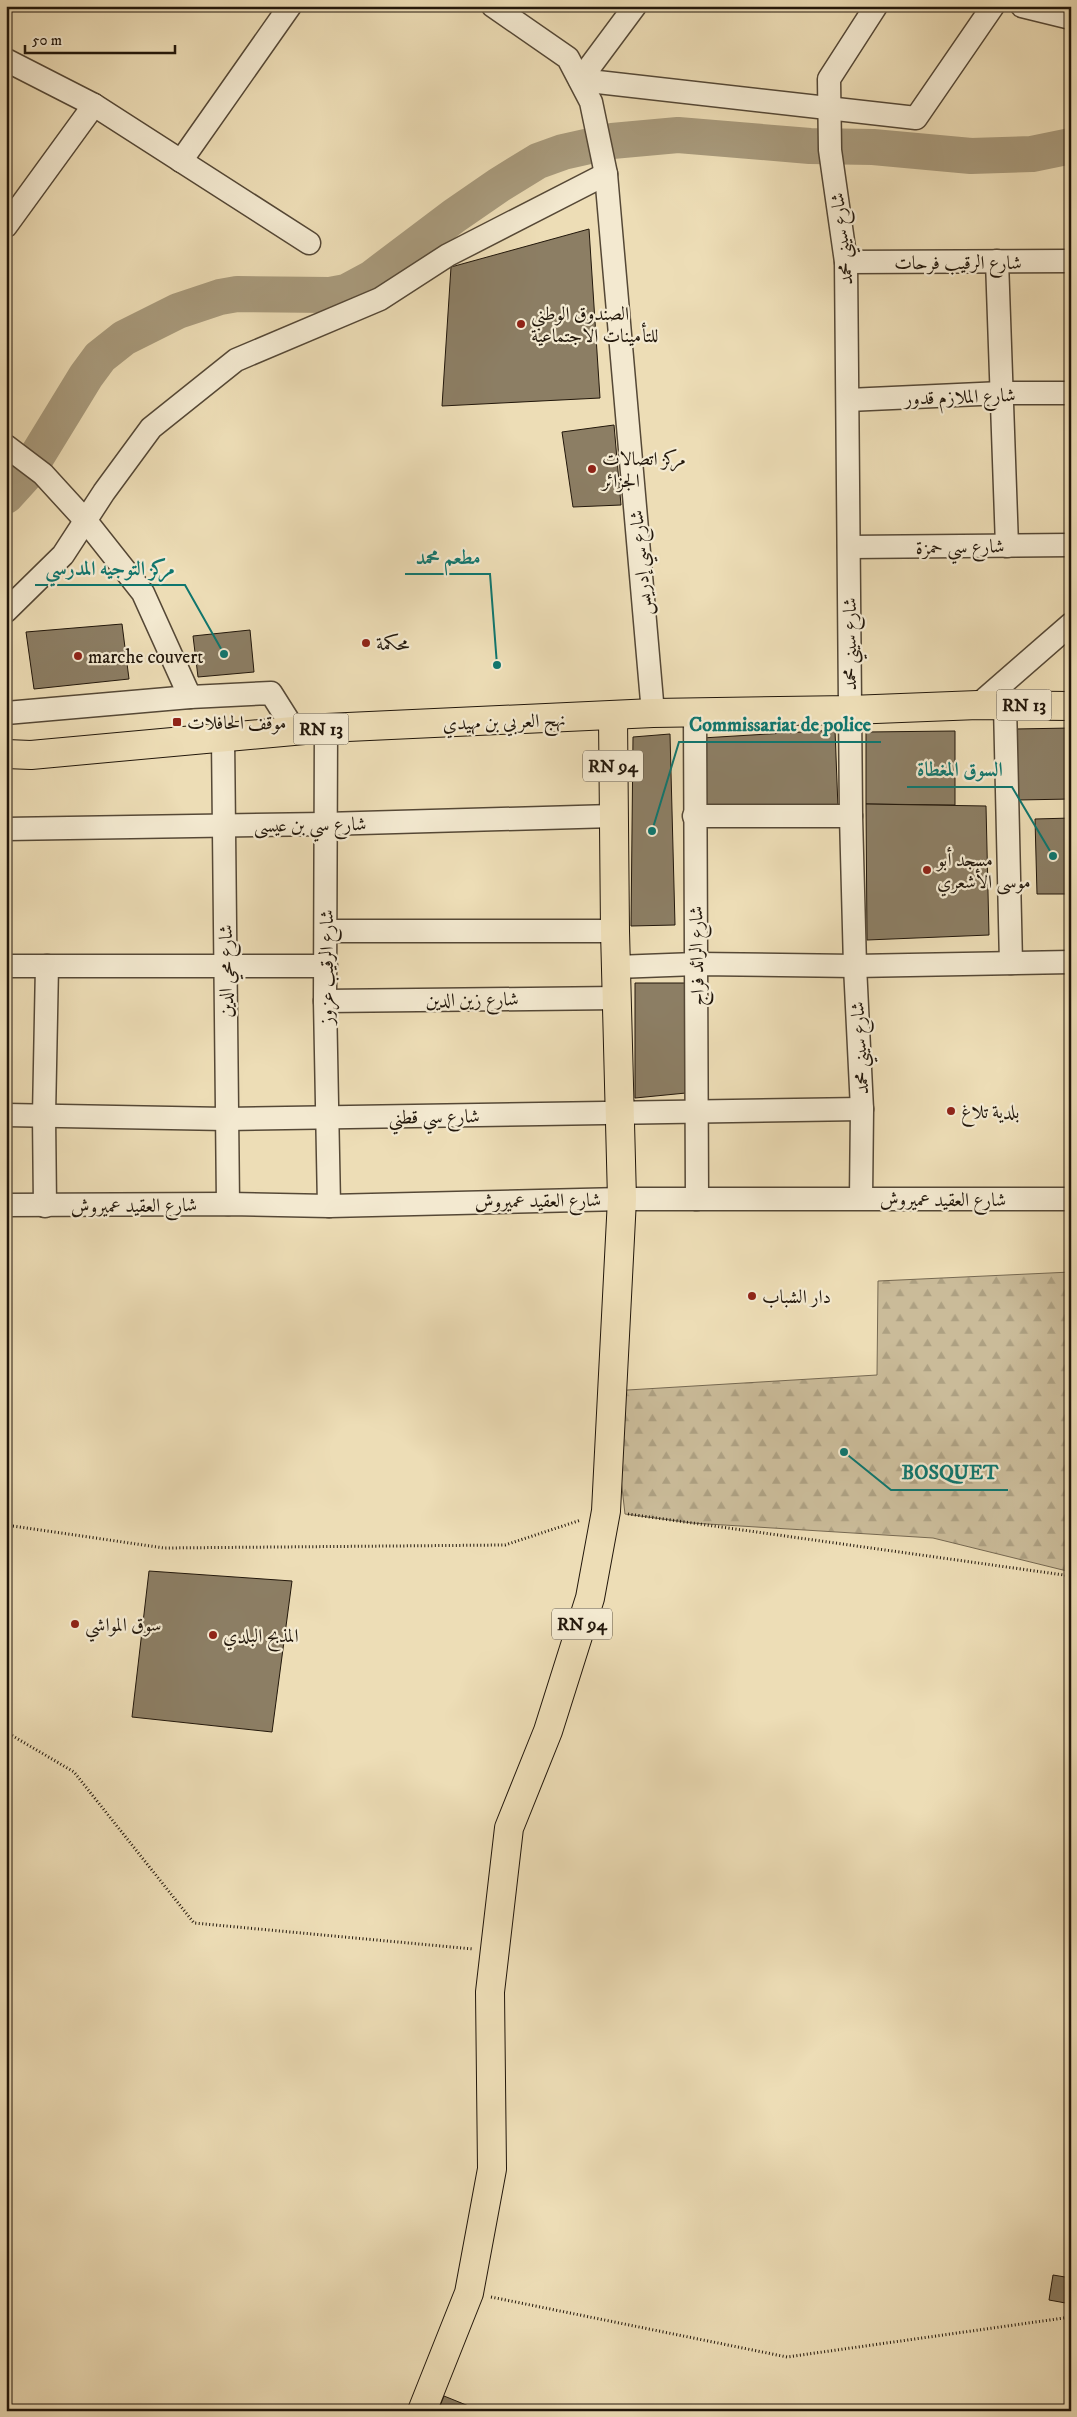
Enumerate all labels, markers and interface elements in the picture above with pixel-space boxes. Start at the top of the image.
scale bar [25,22,175,54]
text: 50 m [32,31,62,50]
street label: شارع سيني محمد [826,191,865,286]
street label: شارع الرقيب فرحات [894,252,1022,278]
place label: الصندوق الوطني للتأمينات الاجتماعية [531,303,658,348]
marker: الصندوق الوطني للتأمينات الاجتماعية [515,318,527,330]
street label: شارع الملازم قدور [902,384,1016,415]
place label: مركز اتصالات الجزائر [600,448,686,493]
marker: مركز اتصالات الجزائر [586,463,598,475]
street label: شارع سي إدريس [625,509,663,617]
street label: شارع سي حمزة [915,535,1005,565]
callout: مطعم محمد [405,539,490,574]
text: مطعم محمد [416,546,480,576]
callout: مركز التوجيه المدرسي [35,550,185,585]
text: مركز التوجيه المدرسي [45,557,175,587]
street label: شارع سيني محمد [839,597,868,691]
place label: محكمة [376,633,410,656]
marker: محكمة [360,637,372,649]
place label: marche couvert [88,646,203,669]
marker: marche couvert [72,650,84,662]
road number: RN 13 [996,690,1052,720]
callout: Commissariat de police [679,707,881,742]
street label: نهج العربي بن مهيدي [442,709,566,741]
place label: موقف الحافلات [187,712,287,735]
text: Commissariat de police [689,713,872,738]
road number: RN 13 [294,714,348,744]
marker: موقف الحافلات [171,716,183,728]
road number: RN 94 [583,750,643,781]
callout: السوق المغطاة [907,752,1012,787]
text: السوق المغطاة [917,758,1003,783]
street label: شارع سي بن عيسى [253,813,367,843]
place label: مسجد أبو موسى الأشعري [935,847,1031,897]
marker: مسجد أبو موسى الأشعري [921,864,933,876]
street label: شارع الرائد فراج [685,906,715,1006]
street label: شارع الرقيب عزوز [316,909,342,1027]
street label: شارع محي الدين [215,924,244,1018]
street label: شارع زين الدين [425,988,519,1016]
street label: شارع سيني محمد [847,1000,880,1095]
place label: بلدية تلاغ [961,1101,1019,1127]
street label: شارع سي قطني [388,1105,480,1136]
marker: بلدية تلاغ [945,1105,957,1117]
street label: شارع العقيد عميروش [475,1189,602,1217]
street label: شارع العقيد عميروش [880,1189,1006,1215]
street label: شارع العقيد عميروش [71,1194,198,1222]
place label: دار الشباب [762,1286,831,1309]
marker: دار الشباب [746,1290,758,1302]
callout: BOSQUET [891,1455,1008,1490]
text: BOSQUET [902,1461,999,1486]
road number: RN 94 [552,1608,612,1640]
place label: سوق المواشي [85,1614,161,1642]
marker: سوق المواشي [69,1618,81,1630]
place label: المذبح البلدي [223,1625,299,1652]
marker: المذبح البلدي [207,1629,219,1641]

